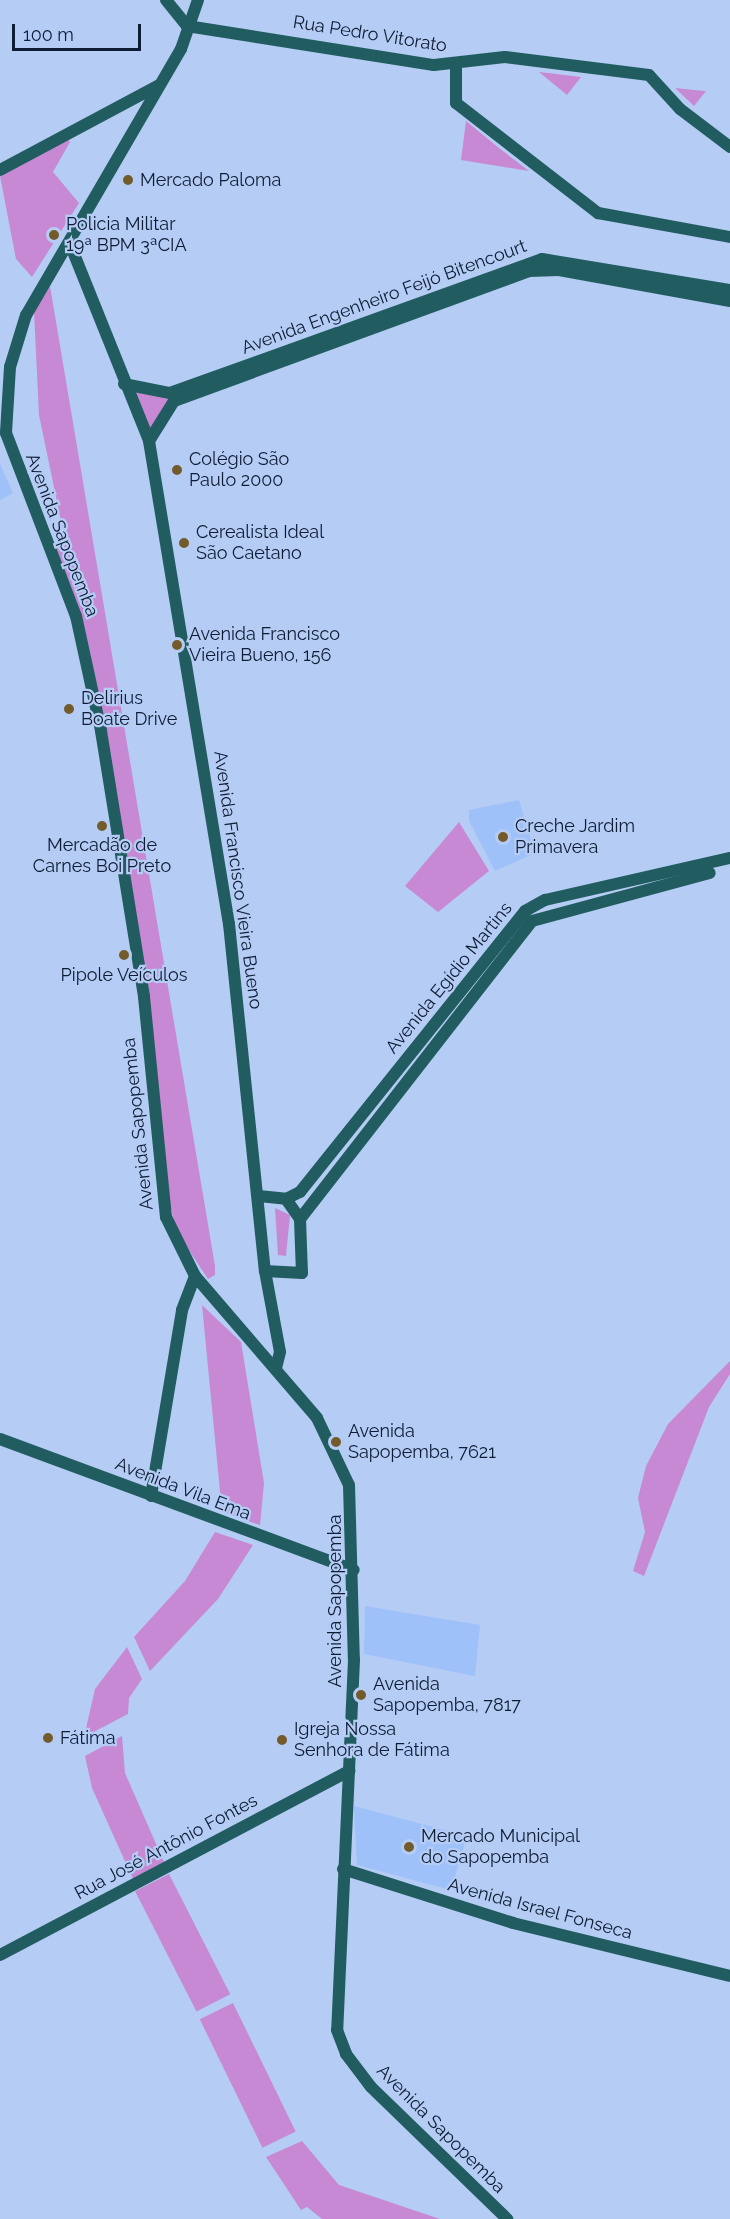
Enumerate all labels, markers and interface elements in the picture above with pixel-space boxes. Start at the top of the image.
street label: Rua Pedro Vitorato [291,11,449,57]
scale bar [15,12,144,50]
text: 100 m [23,24,74,45]
place label: Mercado Paloma [140,169,281,191]
marker: Mercado Paloma [121,173,135,187]
place label: Policia Militar 19ª BPM 3ªCIA [66,214,187,256]
marker: Policia Militar 19ª BPM 3ªCIA [47,228,61,242]
street label: Avenida Engenheiro Feijó Bitencourt [239,235,529,359]
place label: Colégio São Paulo 2000 [189,449,289,492]
street label: Avenida Sapopemba [21,450,103,620]
marker: Colégio São Paulo 2000 [170,463,184,477]
place label: Cerealista Ideal São Caetano [196,522,324,564]
marker: Cerealista Ideal São Caetano [177,536,191,550]
place label: Avenida Francisco Vieira Bueno, 156 [189,624,340,666]
marker: Avenida Francisco Vieira Bueno, 156 [170,638,184,652]
place label: Delirius Boate Drive [81,688,177,730]
marker: Delirius Boate Drive [62,702,76,716]
street label: Avenida Francisco Vieira Bueno [209,749,267,1011]
place label: Creche Jardim Primavera [515,816,636,858]
marker: Mercadão de Carnes Boi Preto [95,819,109,833]
marker: Creche Jardim Primavera [496,830,510,844]
place label: Mercadão de Carnes Boi Preto [33,835,171,878]
street label: Avenida Egídio Martins [381,898,517,1058]
marker: Pipole Veículos [117,948,131,962]
place label: Pipole Veículos [60,964,188,986]
street label: Avenida Sapopemba [118,1037,158,1211]
place label: Avenida Sapopemba, 7621 [348,1421,496,1464]
marker: Avenida Sapopemba, 7621 [329,1435,343,1449]
street label: Avenida Vila Ema [112,1453,254,1525]
street label: Avenida Sapopemba [324,1514,346,1688]
place label: Avenida Sapopemba, 7817 [373,1674,521,1716]
marker: Avenida Sapopemba, 7817 [354,1688,368,1702]
place label: Igreja Nossa Senhora de Fátima [294,1719,450,1762]
place label: Fátima [60,1727,115,1749]
marker: Fátima [41,1731,55,1745]
marker: Igreja Nossa Senhora de Fátima [275,1733,289,1747]
street label: Rua José Antônio Fontes [70,1789,262,1905]
place label: Mercado Municipal do Sapopemba [421,1826,580,1868]
marker: Mercado Municipal do Sapopemba [402,1840,416,1854]
street label: Avenida Israel Fonseca [445,1874,635,1944]
street label: Avenida Sapopemba [372,2060,510,2198]

